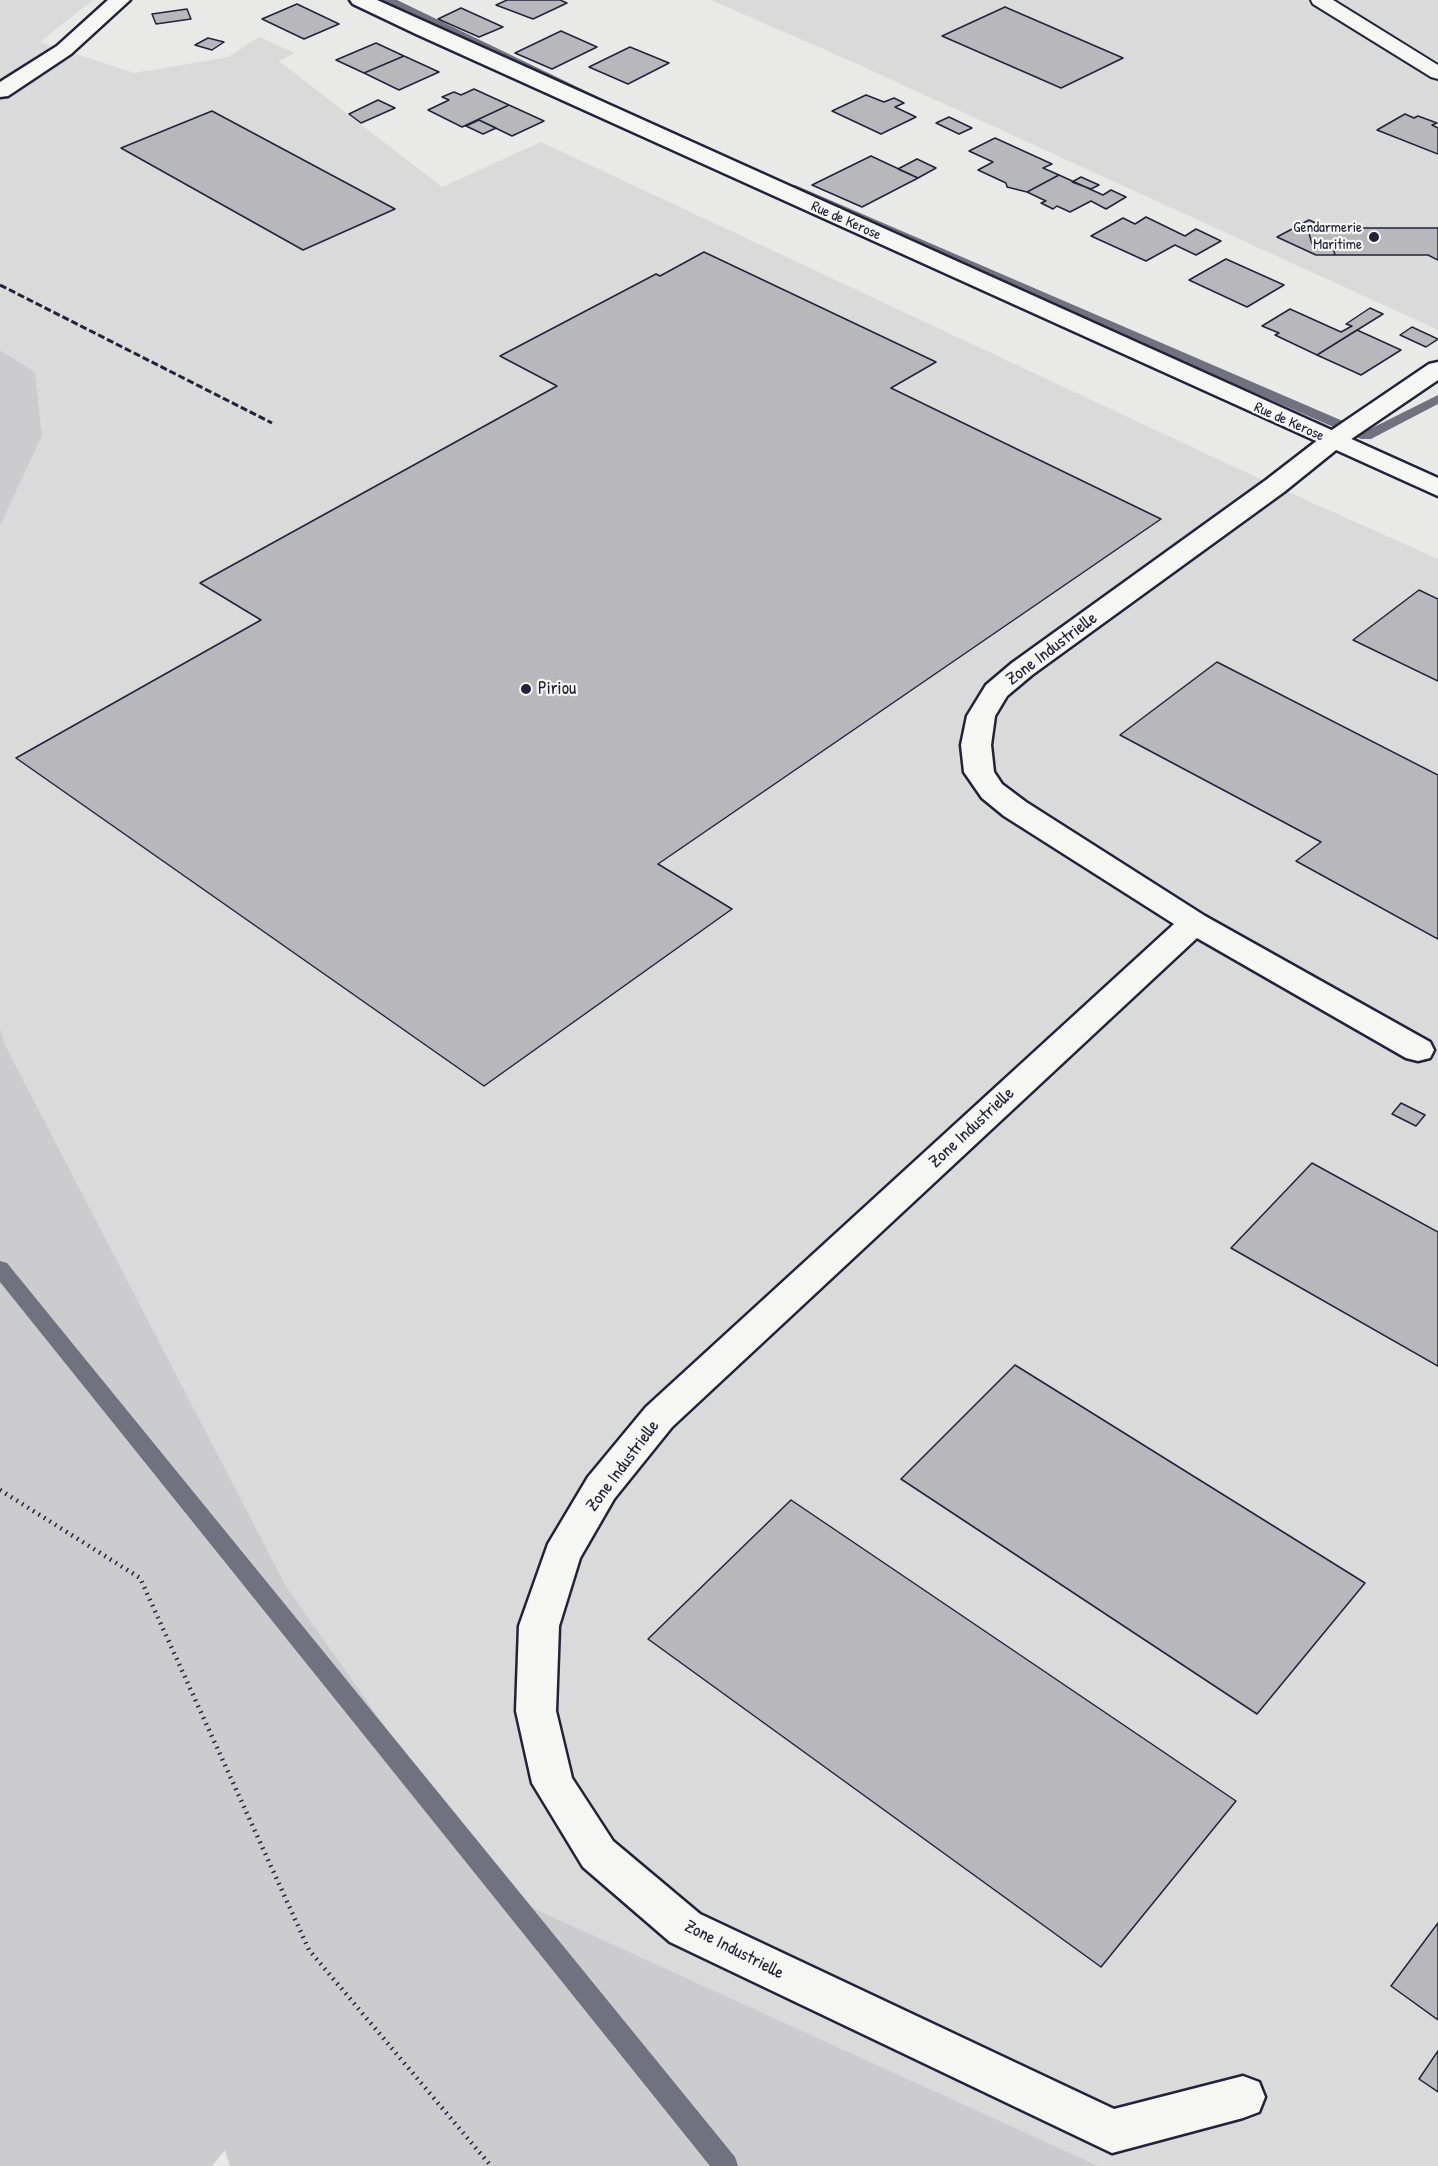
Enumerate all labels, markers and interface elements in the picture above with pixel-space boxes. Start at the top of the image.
street label: Rue de Kerose [808,198,884,244]
place label: Gendarmerie Maritime [1293,219,1362,254]
marker: Gendarmerie Maritime [1367,230,1381,244]
street label: Rue de Kerose [1251,399,1327,445]
street label: Zone Industrielle [1002,608,1102,690]
place label: Piriou [538,678,576,700]
marker: Piriou [519,682,533,696]
street label: Zone Industrielle [925,1083,1019,1173]
street label: Zone Industrielle [582,1416,664,1516]
street label: Zone Industrielle [681,1916,787,1984]

